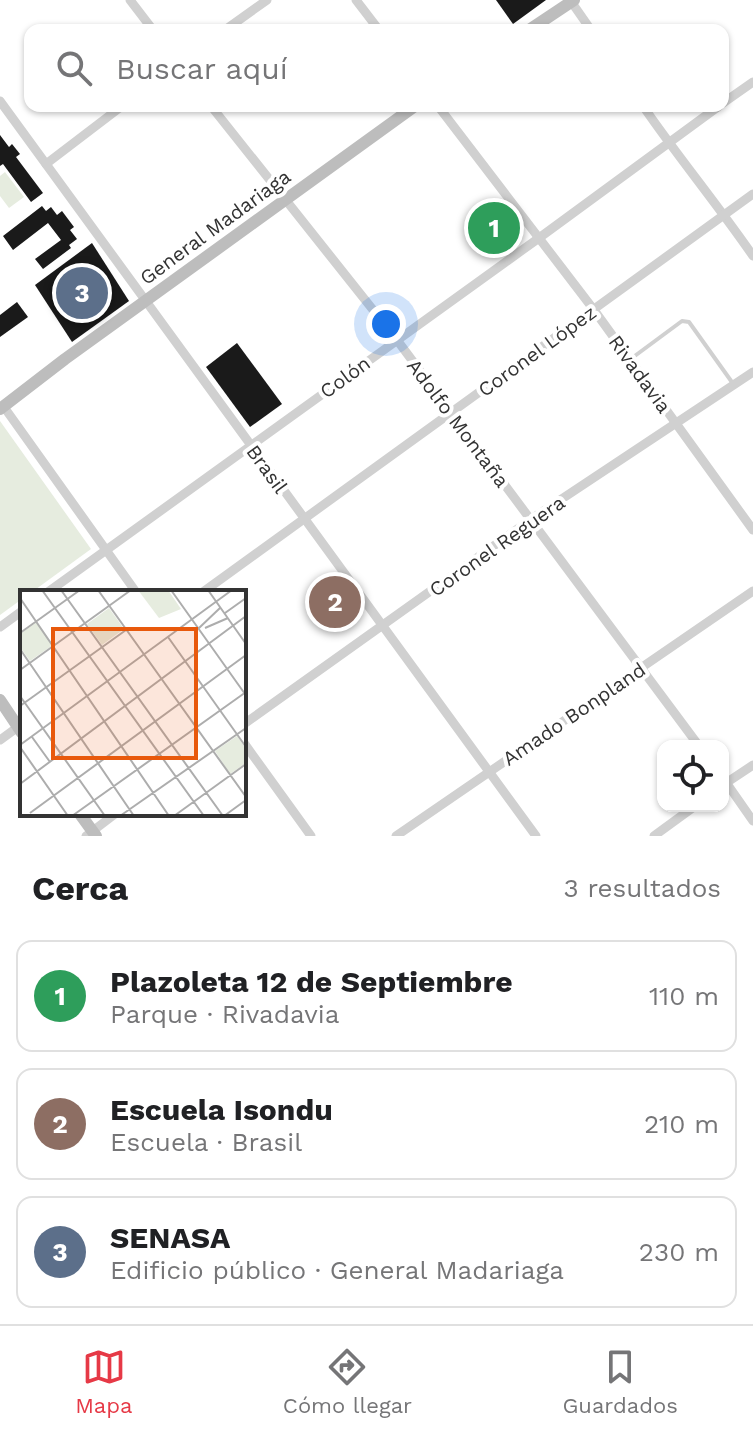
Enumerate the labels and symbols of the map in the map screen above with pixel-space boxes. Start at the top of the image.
street label: General Madariaga [135,164,295,290]
pin: 1 [468,198,520,258]
pin: 3 [56,263,108,323]
street label: Coronel López [473,300,601,402]
your location [366,304,406,344]
street label: Rivadavia [604,330,676,418]
street label: Colón [315,351,375,403]
street label: Adolfo Montaña [402,354,514,492]
street label: Brasil [241,440,293,498]
street label: Coronel Reguera [425,490,569,602]
pin: 2 [309,572,361,632]
inset map [20,590,246,816]
street label: Amado Bonpland [498,657,650,771]

